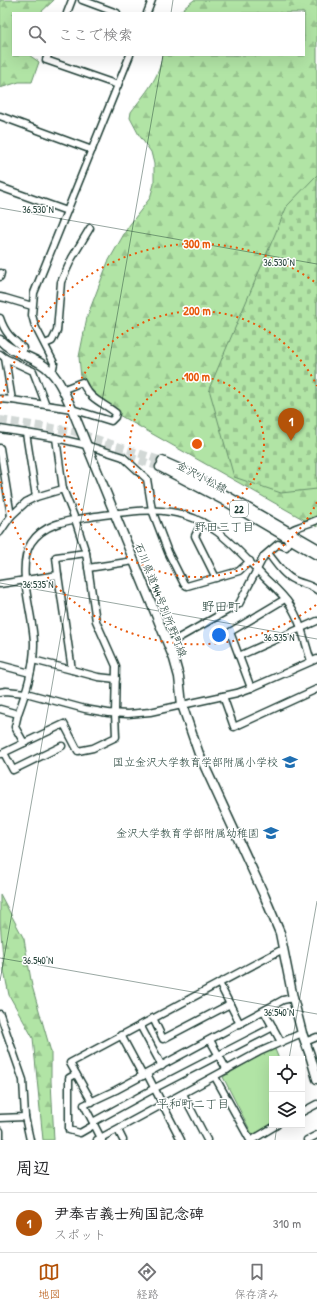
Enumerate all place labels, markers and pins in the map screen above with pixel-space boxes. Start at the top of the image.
pin: 1 [278,408,304,441]
centre of rings [190,437,204,451]
school or university icon: 国立金沢大学教育学部附属小学校 [281,753,299,771]
place label: 国立金沢大学教育学部附属小学校 [113,755,278,769]
school or university icon: 金沢大学教育学部附属幼稚園 [262,824,280,842]
place label: 金沢大学教育学部附属幼稚園 [116,826,259,840]

